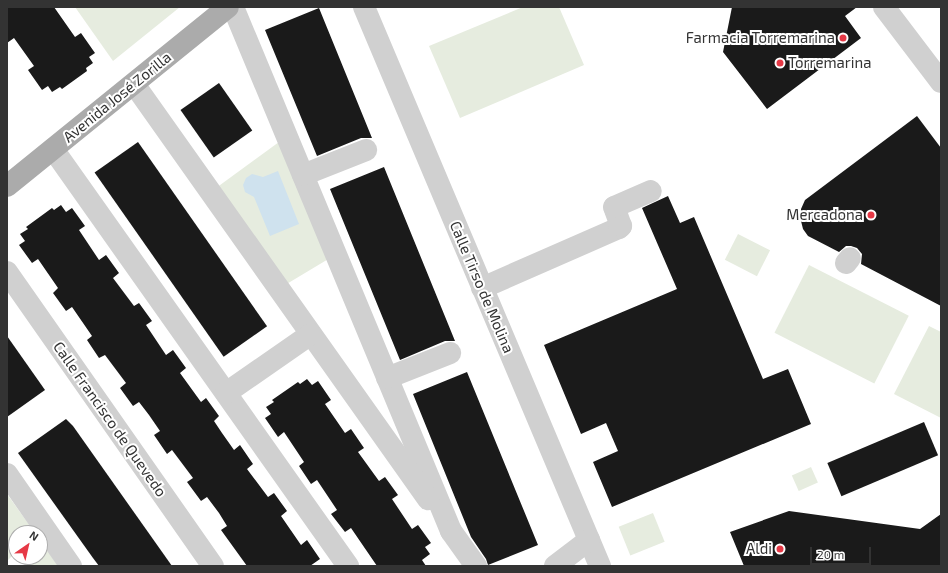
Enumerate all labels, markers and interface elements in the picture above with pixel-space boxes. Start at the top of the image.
place label: Farmacia Torremarina [685,29,835,47]
marker: Farmacia Torremarina [838,33,848,43]
street label: Avenida José Zorilla [59,48,175,146]
place label: Torremarina [788,54,872,72]
marker: Torremarina [775,58,785,68]
place label: Mercadona [786,206,863,224]
marker: Mercadona [866,210,876,220]
street label: Calle Tirso de Molina [446,218,518,356]
street label: Calle Francisco de Quevedo [49,338,171,500]
north arrow [8,525,48,565]
text: N [27,528,41,543]
scale bar [812,539,873,565]
place label: Aldi [746,540,772,558]
marker: Aldi [775,544,785,554]
text: 20 m [817,547,844,561]

